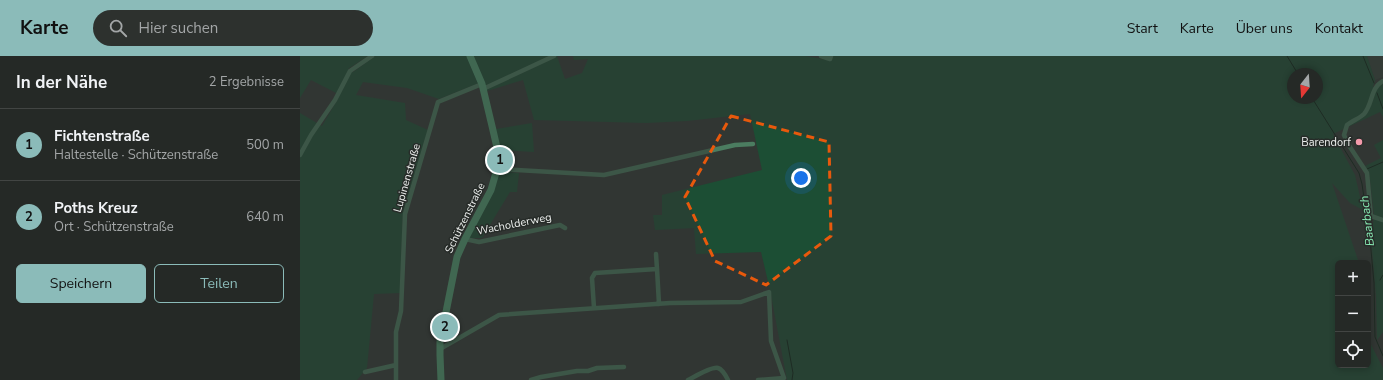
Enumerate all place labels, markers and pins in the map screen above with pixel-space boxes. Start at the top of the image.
place label: Barendorf [1301,135,1351,150]
marker: Barendorf [1354,137,1364,147]
pin: 1 [487,145,513,175]
pin: 2 [432,312,458,342]

